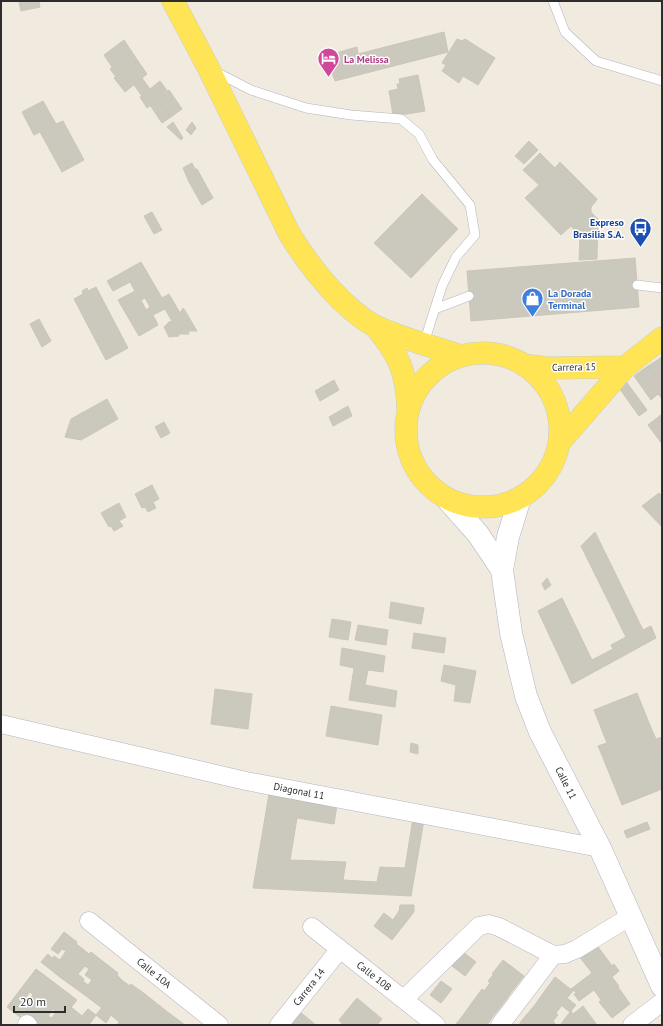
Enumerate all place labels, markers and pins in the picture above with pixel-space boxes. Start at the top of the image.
hotel icon: La Melissa [316,46,342,79]
place label: La Melissa [344,53,389,66]
bus stop icon: Expreso Brasilia S.A. [627,215,653,248]
place label: Expreso Brasilia S.A. [573,216,625,241]
shop icon: La Dorada Terminal [519,286,545,319]
place label: La Dorada Terminal [548,287,591,312]

